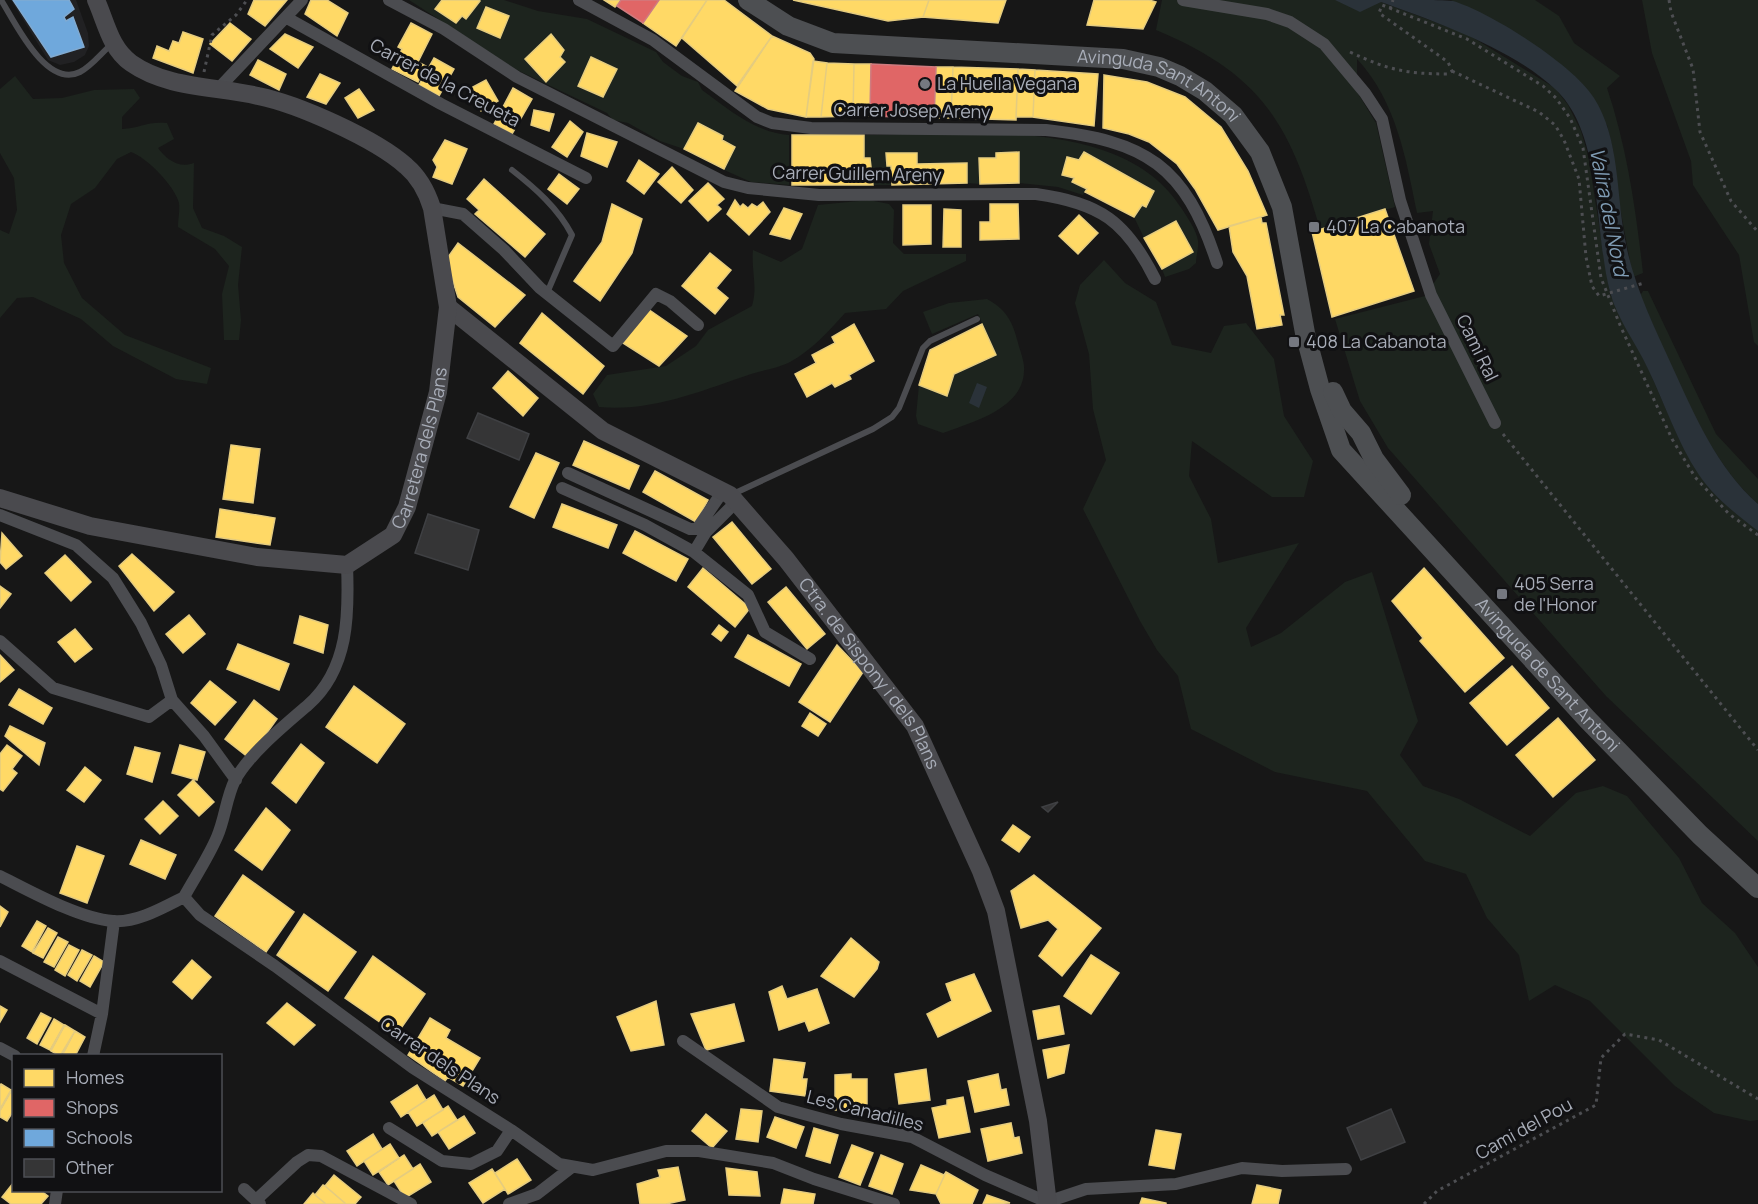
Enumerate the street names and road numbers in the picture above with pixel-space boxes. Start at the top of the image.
street label: Carrer de la Creueta [366,32,525,132]
street label: Avinguda Sant Antoni [1076,43,1247,126]
street label: Carrer Josep Areny [833,97,991,123]
street label: Carrer Guillem Areny [772,160,942,186]
street label: Cami Ral [1451,310,1504,385]
street label: Carretera dels Plans [385,366,452,533]
street label: Ctra. de Sispony i dels Plans [794,572,946,773]
street label: Avinguda de Sant Antoni [1471,592,1626,757]
street label: Carrer dels Plans [376,1011,505,1109]
street label: Les Canadilles [804,1084,926,1136]
street label: Cami del Pou [1471,1092,1576,1165]

